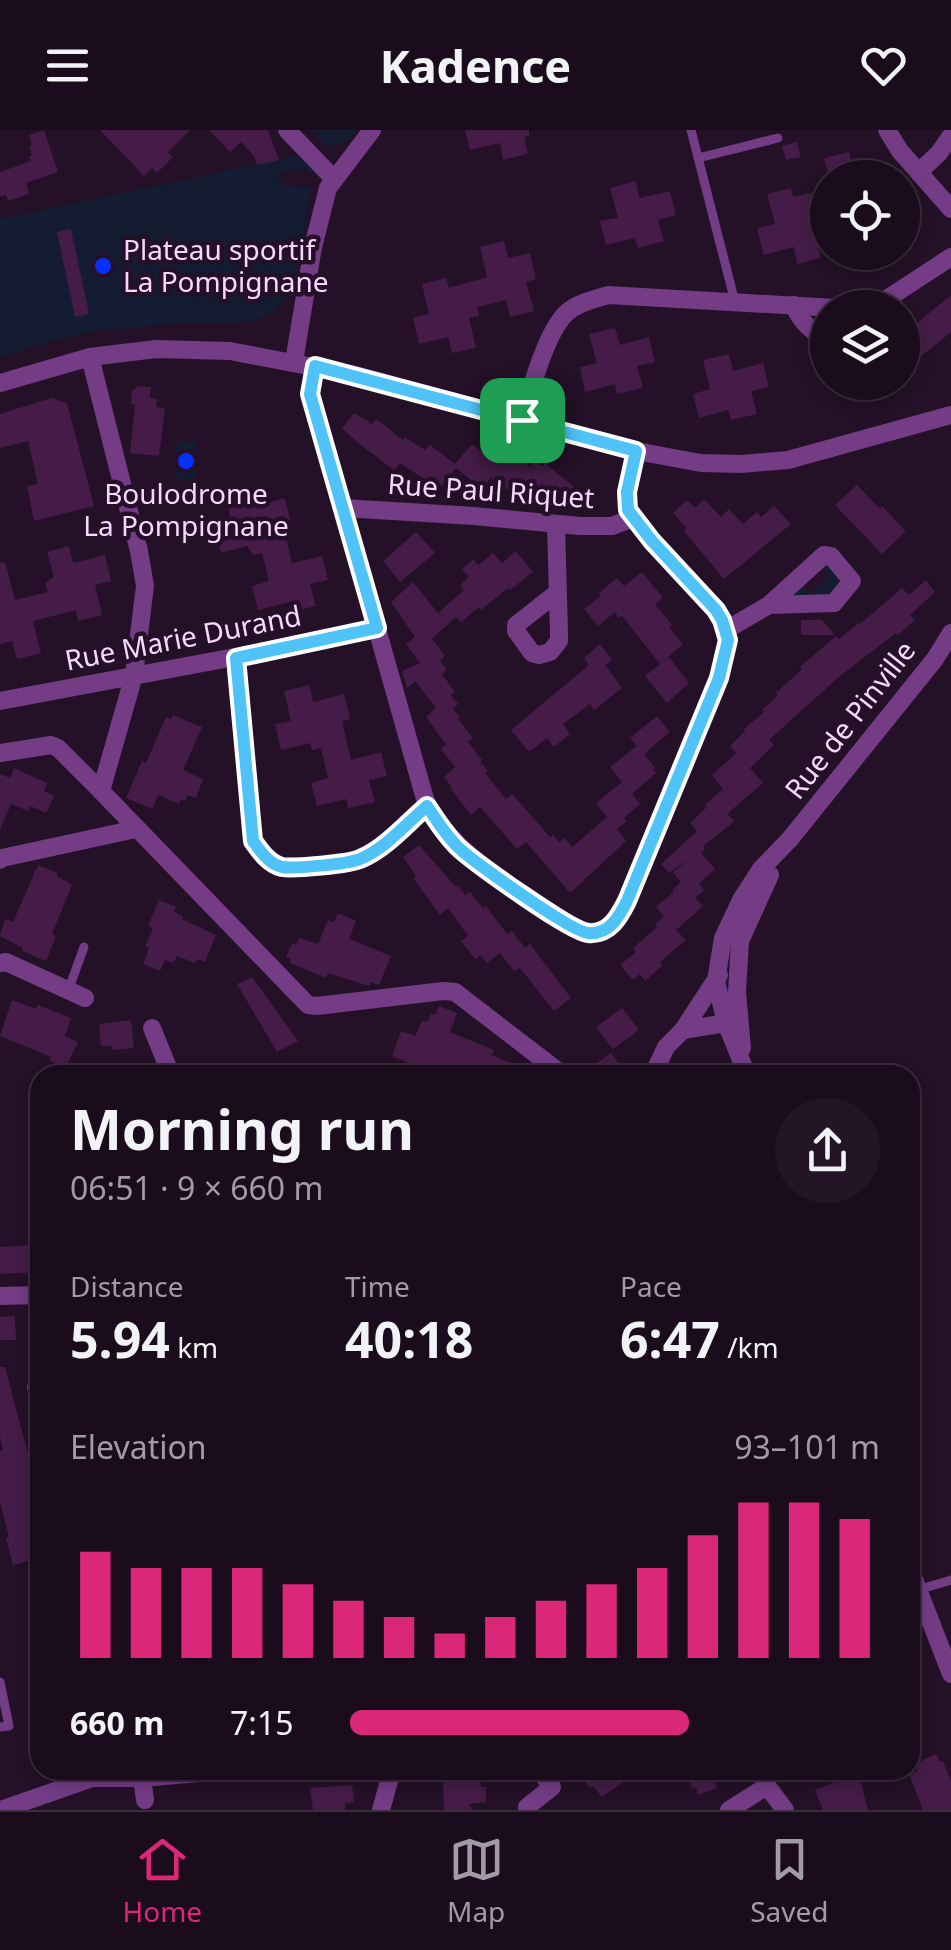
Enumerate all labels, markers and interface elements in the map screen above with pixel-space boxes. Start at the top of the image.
text: Kadence [380,35,571,96]
icon: menu [40,38,95,93]
icon: heart [856,38,911,93]
map controls [810,160,920,400]
button: locate [810,160,920,270]
place label: Plateau sportif La Pompignane [123,230,329,300]
marker: Plateau sportif La Pompignane [92,255,114,277]
button: layers [810,290,920,400]
pin [480,378,565,463]
icon: arrive [495,393,550,448]
marker: Boulodrome La Pompignane [175,450,197,472]
street label: Rue Paul Riquet [386,464,596,516]
place label: Boulodrome La Pompignane [83,474,289,544]
street label: Rue Marie Durand [62,595,304,679]
street label: Rue de Pinville [775,632,923,806]
text: Morning run [70,1091,414,1166]
button: share [775,1098,880,1203]
text: 06:51 · 9 × 660 m [70,1166,323,1209]
text: Distance [70,1267,183,1305]
text: Time [345,1267,410,1305]
text: Pace [620,1267,682,1305]
text: 5.94 [70,1305,170,1373]
text: 40:18 [345,1305,473,1373]
text: 6:47 [620,1305,720,1373]
text: km [170,1328,218,1366]
text: /km [720,1328,779,1366]
text: Elevation [70,1425,207,1468]
text: 93–101 m [734,1425,880,1468]
text: 660 m [70,1701,164,1744]
text: 7:15 [230,1701,294,1744]
tab: Home [122,1832,202,1930]
tab: Map [447,1832,505,1930]
tab: Saved [750,1832,829,1930]

